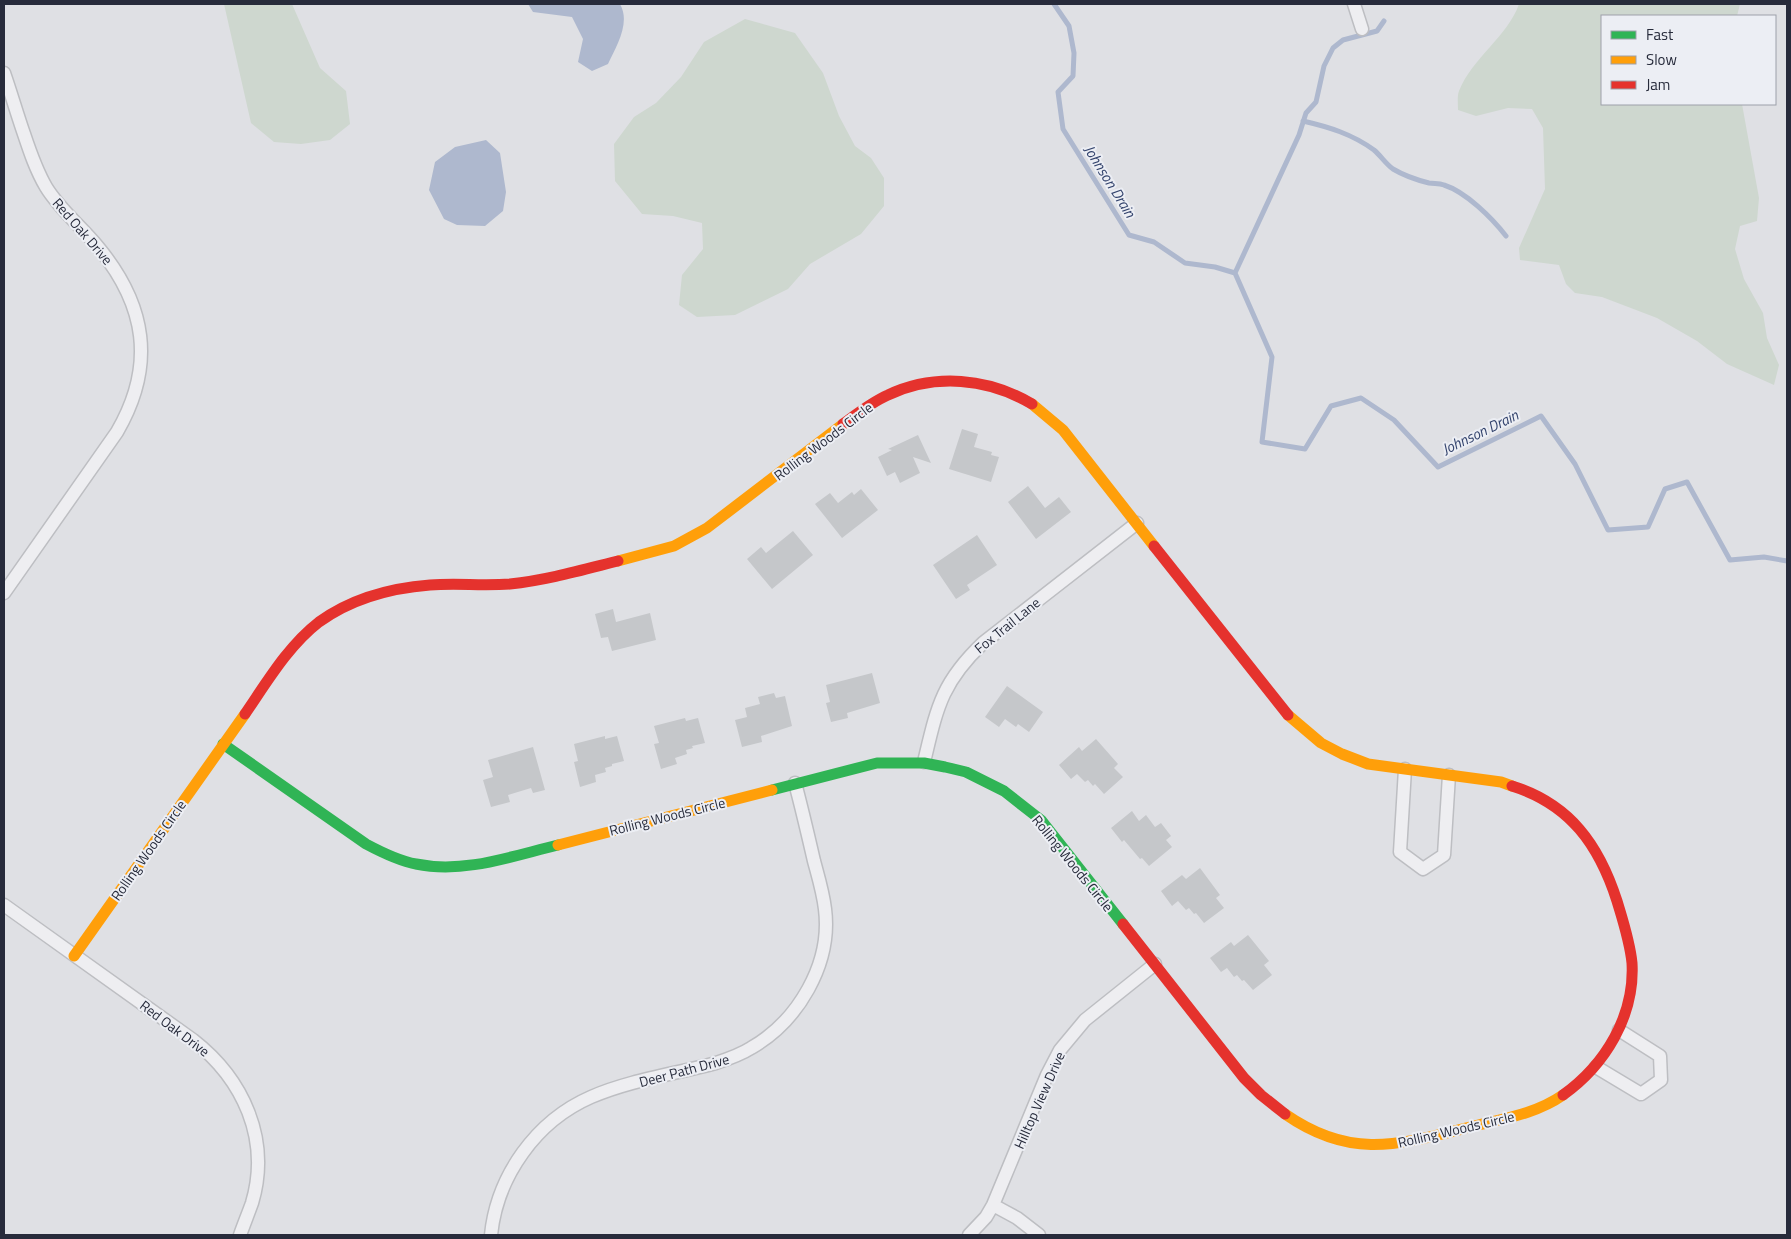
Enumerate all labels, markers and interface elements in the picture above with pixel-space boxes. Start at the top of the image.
legend [1601,15,1776,105]
text: Fast [1646,23,1674,46]
text: Slow [1646,48,1677,71]
text: Jam [1646,73,1670,96]
water label: Johnson Drain [1078,140,1142,223]
street label: Red Oak Drive [48,193,118,269]
street label: Rolling Woods Circle [769,397,877,485]
water label: Johnson Drain [1438,403,1523,460]
street label: Fox Trail Lane [970,592,1044,658]
street label: Rolling Woods Circle [607,791,727,841]
street label: Rolling Woods Circle [105,795,191,905]
street label: Rolling Woods Circle [1027,810,1119,916]
street label: Red Oak Drive [136,995,214,1061]
street label: Deer Path Drive [637,1048,731,1092]
street label: Hilltop View Drive [1008,1048,1070,1152]
street label: Rolling Woods Circle [1396,1105,1516,1153]

